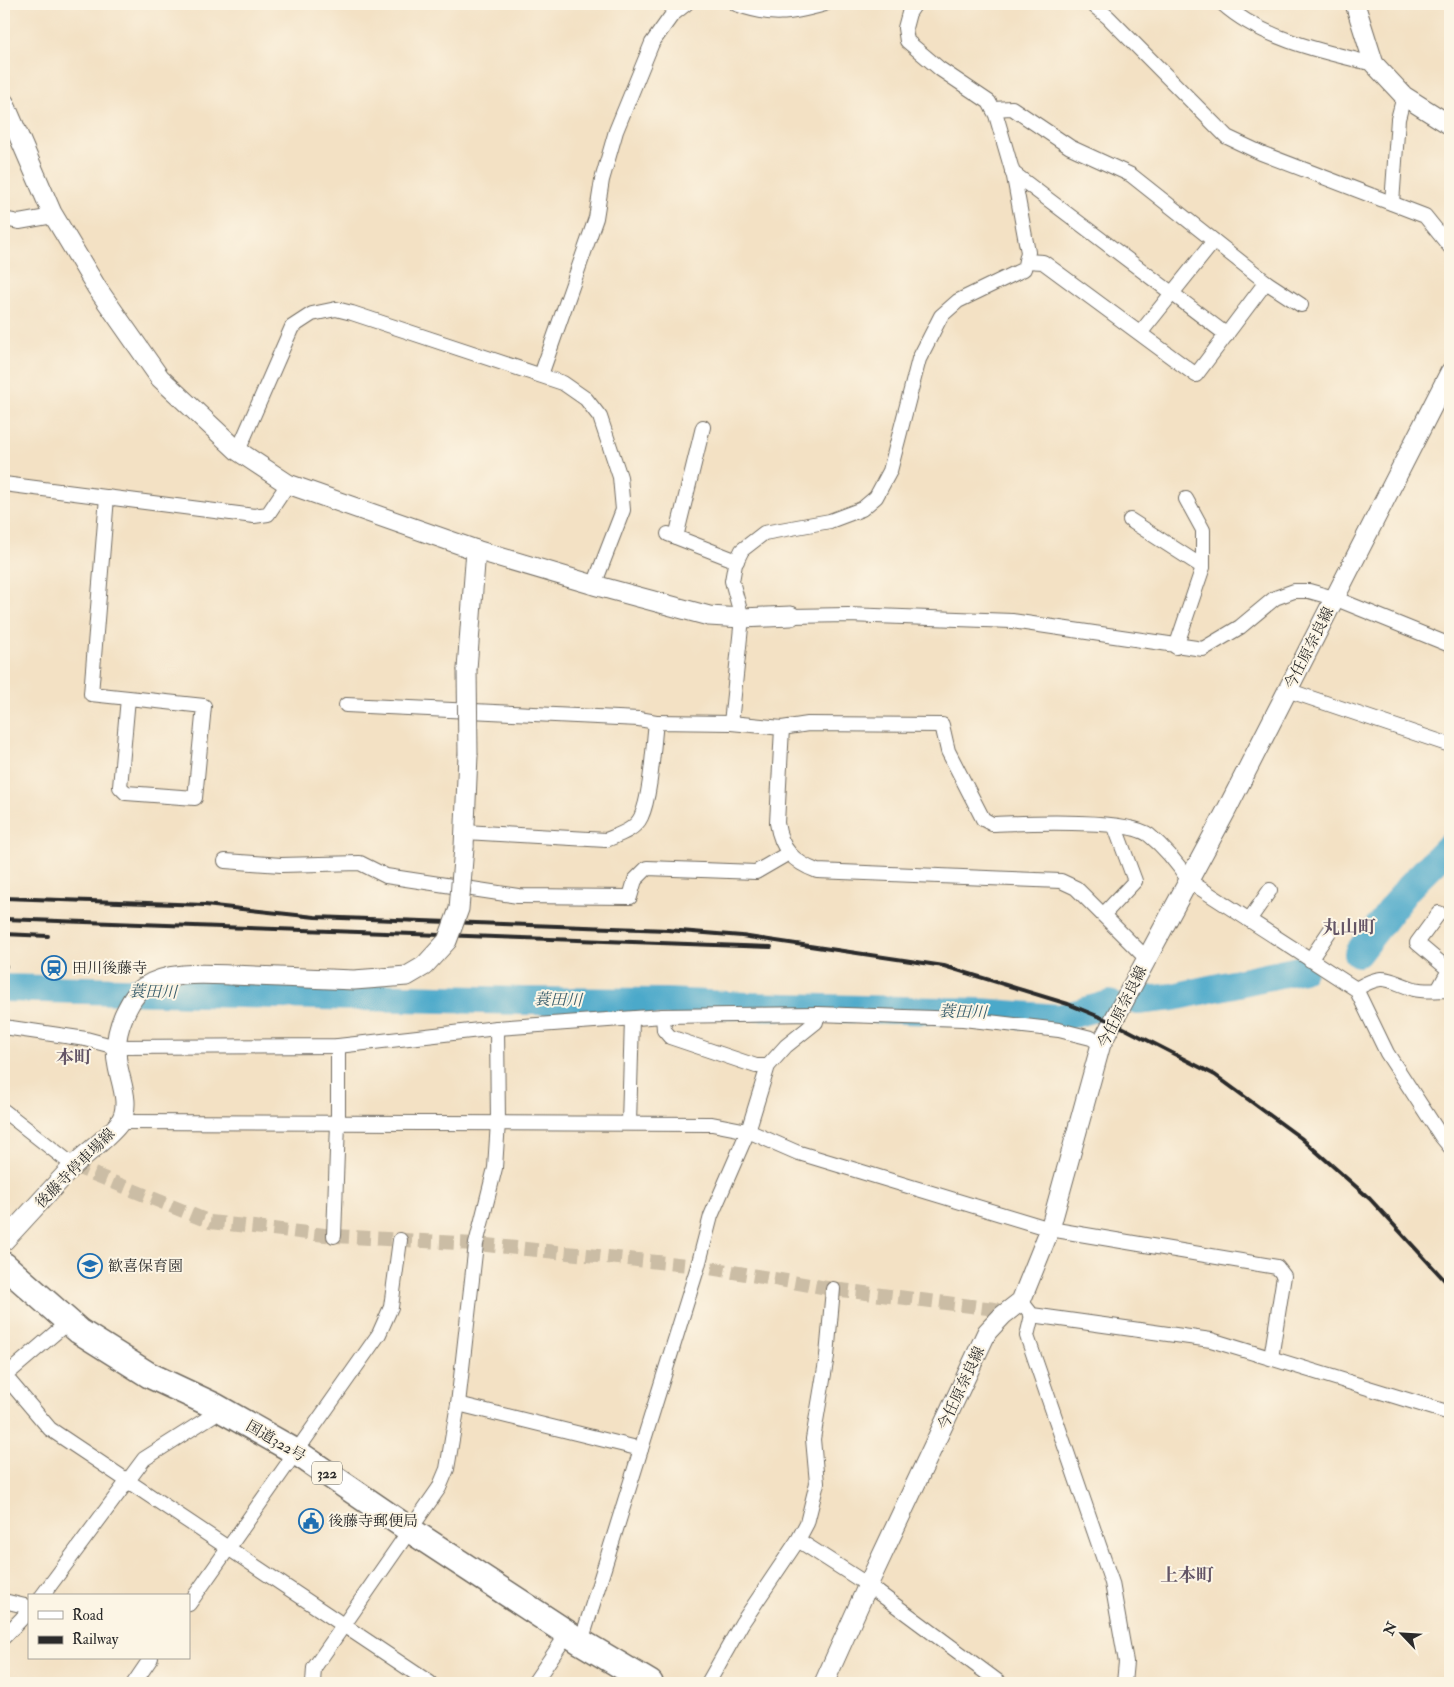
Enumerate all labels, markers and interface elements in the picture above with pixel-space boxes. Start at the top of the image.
street label: 今任原奈良線 [1281,604,1338,693]
district label: 丸山町 [1322,916,1376,939]
station icon: 田川後藤寺 [41,955,67,981]
place label: 田川後藤寺 [72,959,147,978]
street label: 今任原奈良線 [1094,963,1151,1052]
water label: 蓑田川 [129,982,179,1002]
water label: 蓑田川 [534,990,584,1010]
water label: 蓑田川 [939,1001,989,1023]
district label: 本町 [56,1046,92,1069]
street label: 後藤寺停車場線 [32,1125,119,1212]
school or university icon: 歓喜保育園 [77,1253,103,1279]
place label: 歓喜保育園 [108,1257,183,1276]
street label: 今任原奈良線 [934,1343,989,1433]
street label: 国道322号 [242,1417,309,1466]
road number: 322 [312,1462,342,1485]
public building icon: 後藤寺郵便局 [298,1508,324,1534]
place label: 後藤寺郵便局 [328,1512,418,1531]
district label: 上本町 [1160,1564,1214,1587]
legend [28,1594,190,1660]
text: Road [72,1606,104,1625]
north arrow [1376,1610,1426,1660]
text: N [1380,1619,1401,1639]
text: Railway [72,1630,119,1649]

